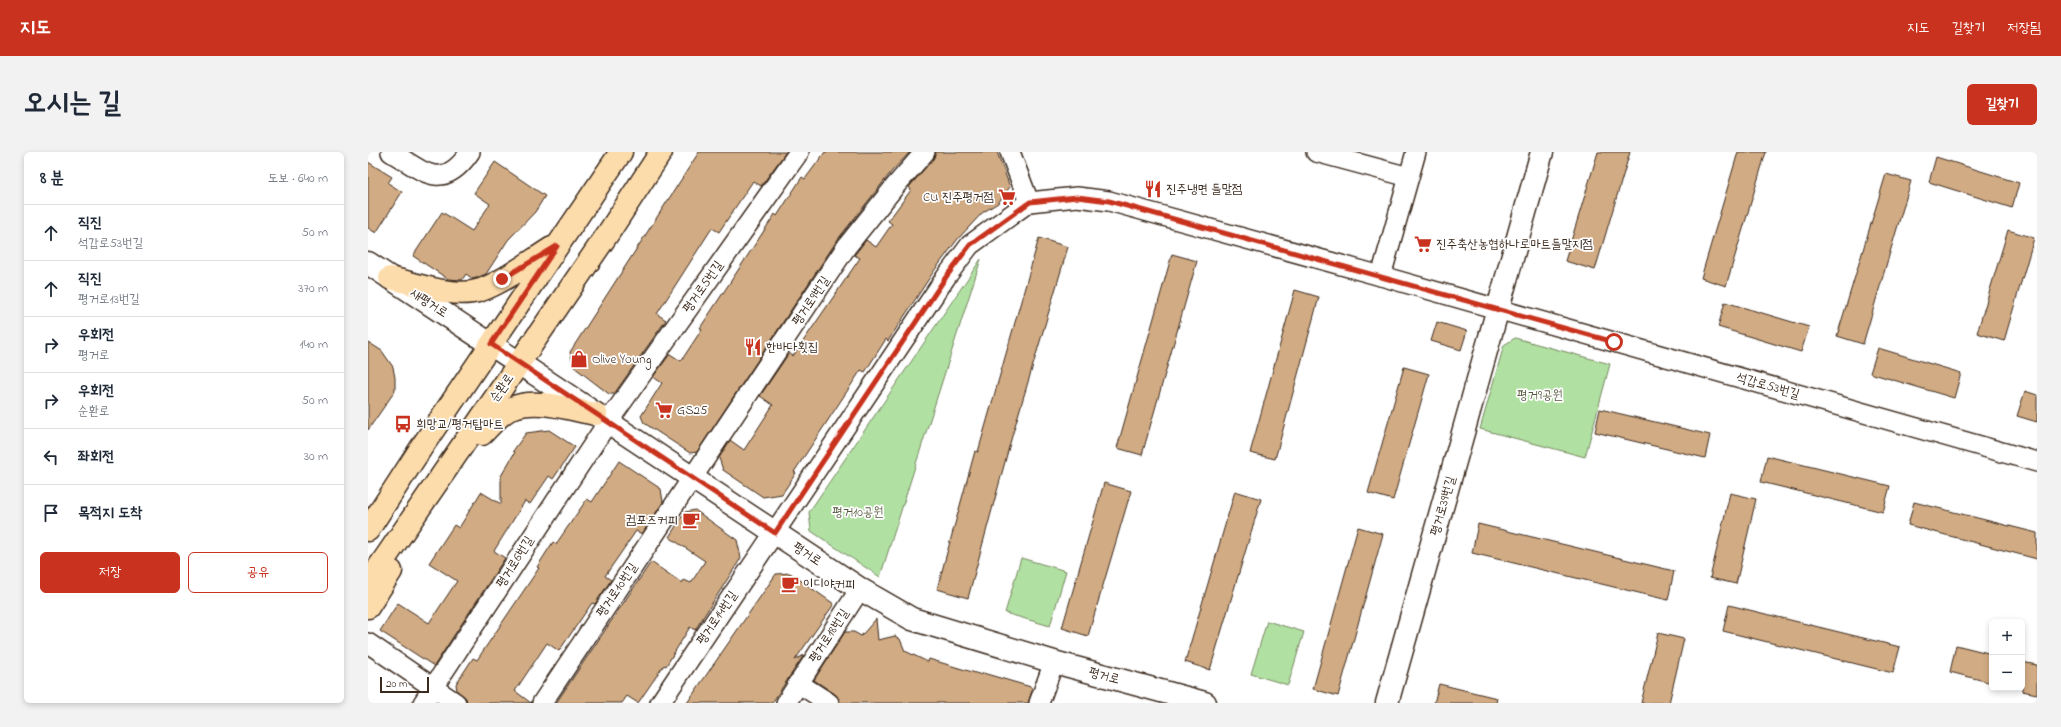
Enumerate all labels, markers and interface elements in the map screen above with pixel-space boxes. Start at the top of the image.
text: 지도 [20,15,51,42]
text: 지도 [1907,18,1929,39]
text: 길찾기 [1951,18,1985,39]
text: 저장됨 [2007,18,2041,39]
text: 오시는 길 [24,84,121,125]
button: 길찾기 [1967,84,2037,125]
text: 8 분 [40,166,64,191]
text: 도보 · 640 m [268,169,328,188]
restaurant icon: 진주냉면 들말점 [1143,179,1163,199]
place label: 진주냉면 들말점 [1166,180,1242,199]
supermarket icon: CU 진주평거점 [997,187,1017,207]
place label: CU 진주평거점 [923,188,994,207]
text: 직진 [78,212,102,234]
icon: ahead [40,222,62,244]
text: 50 m [302,223,328,242]
text: 석갑로53번길 [78,234,143,253]
supermarket icon: 진주축산농협하나로마트들말지점 [1413,234,1433,254]
place label: 진주축산농협하나로마트들말지점 [1436,235,1593,254]
street label: 평거로5번길 [678,257,728,317]
text: 직진 [78,268,102,290]
route end [493,270,511,288]
street label: 평거로9번길 [787,272,835,330]
icon: ahead [40,278,62,300]
text: 370 m [298,279,328,298]
street label: 새평거로 [406,284,452,322]
text: 평거로13번길 [78,290,140,309]
text: 우회전 [78,324,114,346]
route start [1605,333,1623,351]
icon: right [40,334,62,356]
text: 140 m [300,335,328,354]
restaurant icon: 한바다횟집 [743,337,763,357]
place label: 한바다횟집 [766,338,818,357]
text: 평거로 [78,346,109,365]
shop icon: Olive Young [569,349,589,369]
place label: Olive Young [592,350,652,370]
street label: 석갑로53번길 [1734,368,1802,404]
street label: 순환로 [485,370,519,406]
text: 우회전 [78,380,114,402]
park label: 평거9공원 [1517,386,1563,405]
icon: right [40,390,62,412]
text: 50 m [302,391,328,410]
supermarket icon: GS25 [654,400,674,420]
place label: GS25 [677,401,708,420]
text: 순환로 [78,402,109,421]
bus stop icon: 희망교/평거탑마트 [393,414,413,434]
place label: 희망교/평거탑마트 [416,415,504,434]
icon: left [40,446,62,468]
text: 좌회전 [78,446,114,468]
text: 30 m [304,447,328,466]
street label: 평거로39번길 [1425,474,1461,538]
icon: arrive [40,502,62,524]
text: 목적지 도착 [78,502,142,524]
park label: 평거10공원 [832,503,884,522]
cafe icon: 컴포즈커피 [681,510,701,530]
place label: 컴포즈커피 [626,511,678,530]
street label: 평거로6번길 [492,532,538,592]
street label: 평거로 [789,537,825,571]
button: 저장 [40,552,180,593]
button: 공유 [188,552,328,593]
street label: 평거로10번길 [592,559,642,621]
cafe icon: 이디야커피 [780,574,800,594]
place label: 이디야커피 [803,575,855,594]
street label: 평거로14번길 [692,587,742,649]
street label: 평거로18번길 [804,605,854,667]
map controls [1989,619,2025,691]
button: + [1989,619,2025,655]
button: − [1989,655,2025,691]
street label: 평거로 [1086,663,1122,689]
scale bar [380,675,429,694]
text: 20 m [386,676,408,692]

